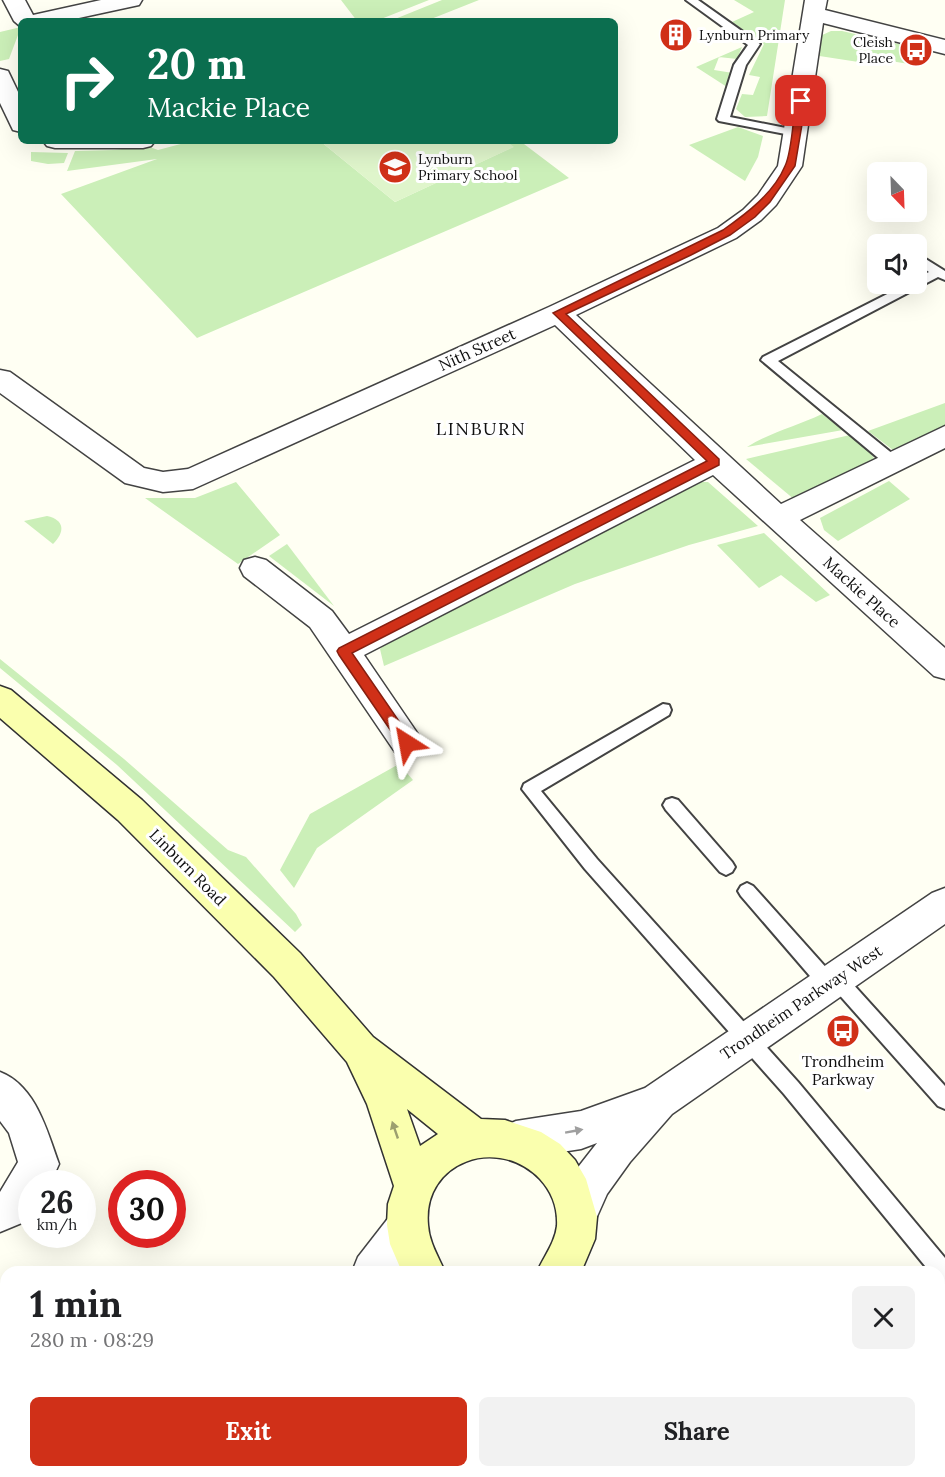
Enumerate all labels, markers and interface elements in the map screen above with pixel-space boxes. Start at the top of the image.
building icon: Lynburn Primary [658,17,694,53]
place label: Lynburn Primary [699,26,810,44]
bus stop icon: Cleish Place [898,32,934,68]
place label: Cleish Place [853,33,893,67]
text: 20 m [147,37,246,91]
icon: right [48,42,126,120]
pin [775,75,826,126]
icon: arrive [784,84,817,117]
text: Mackie Place [147,90,310,124]
school or university icon: Lynburn Primary School [377,149,413,185]
place label: Lynburn Primary School [418,150,518,184]
north arrow [867,162,927,222]
map controls [867,162,927,294]
button: sound [867,234,927,294]
street label: Nith Street [435,323,519,375]
district label: LINBURN [436,417,526,440]
street label: Mackie Place [819,552,905,632]
position arrow [375,711,439,775]
street label: Linburn Road [145,824,231,910]
street label: Trondheim Parkway West [716,940,886,1064]
bus stop icon: Trondheim Parkway [825,1013,861,1049]
place label: Trondheim Parkway [802,1051,884,1089]
one-way arrow [390,1121,400,1139]
one-way arrow [564,1126,583,1135]
speed limit sign: 30 [108,1170,186,1248]
text: 26 [40,1183,74,1221]
text: km/h [37,1215,77,1234]
text: 1 min [30,1281,122,1327]
button: close [852,1286,915,1349]
text: 280 m · 08:29 [30,1327,154,1352]
button: Exit [30,1397,467,1466]
button: Share [479,1397,915,1466]

